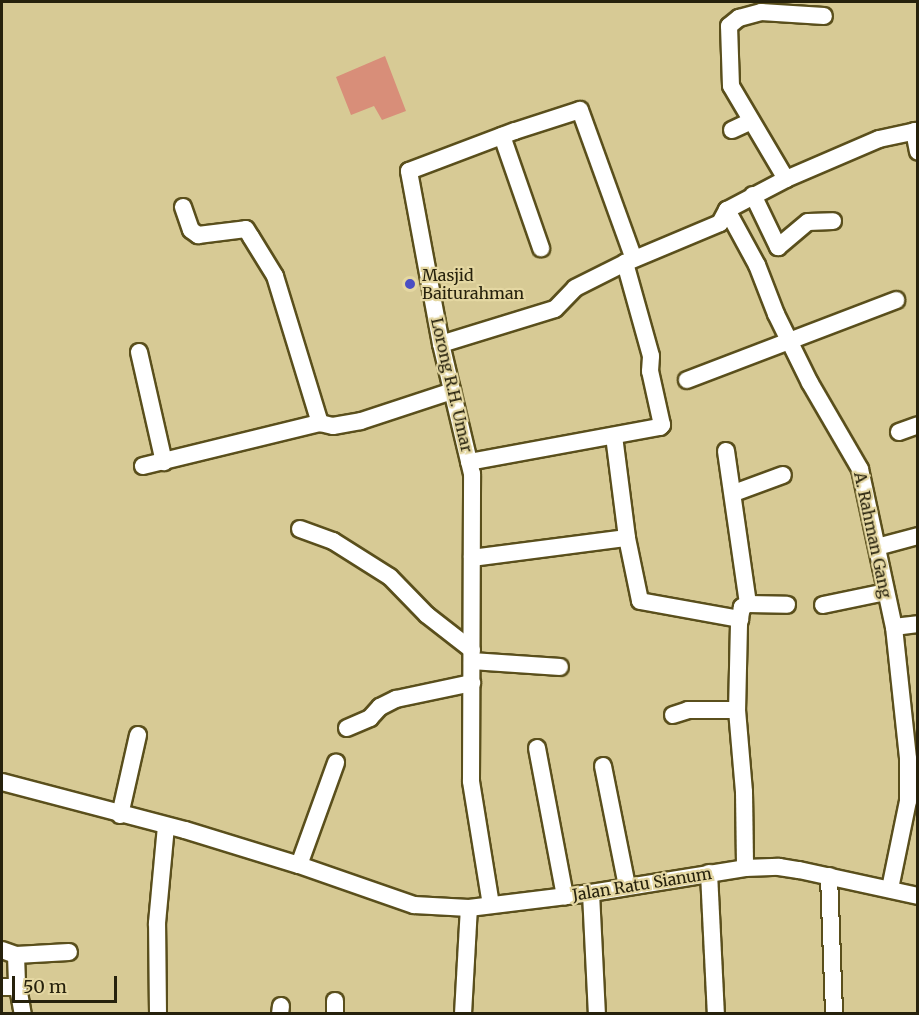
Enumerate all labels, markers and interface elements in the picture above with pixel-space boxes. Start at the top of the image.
place label: Masjid Baiturahman [422,265,524,303]
marker: Masjid Baiturahman [403,277,417,291]
street label: Lorong R.H. Umar [427,316,477,454]
street label: A. Rahman Gang [850,470,896,600]
street label: Jalan Ratu Sianum [571,863,713,905]
scale bar [15,964,120,1002]
text: 50 m [23,975,67,998]

